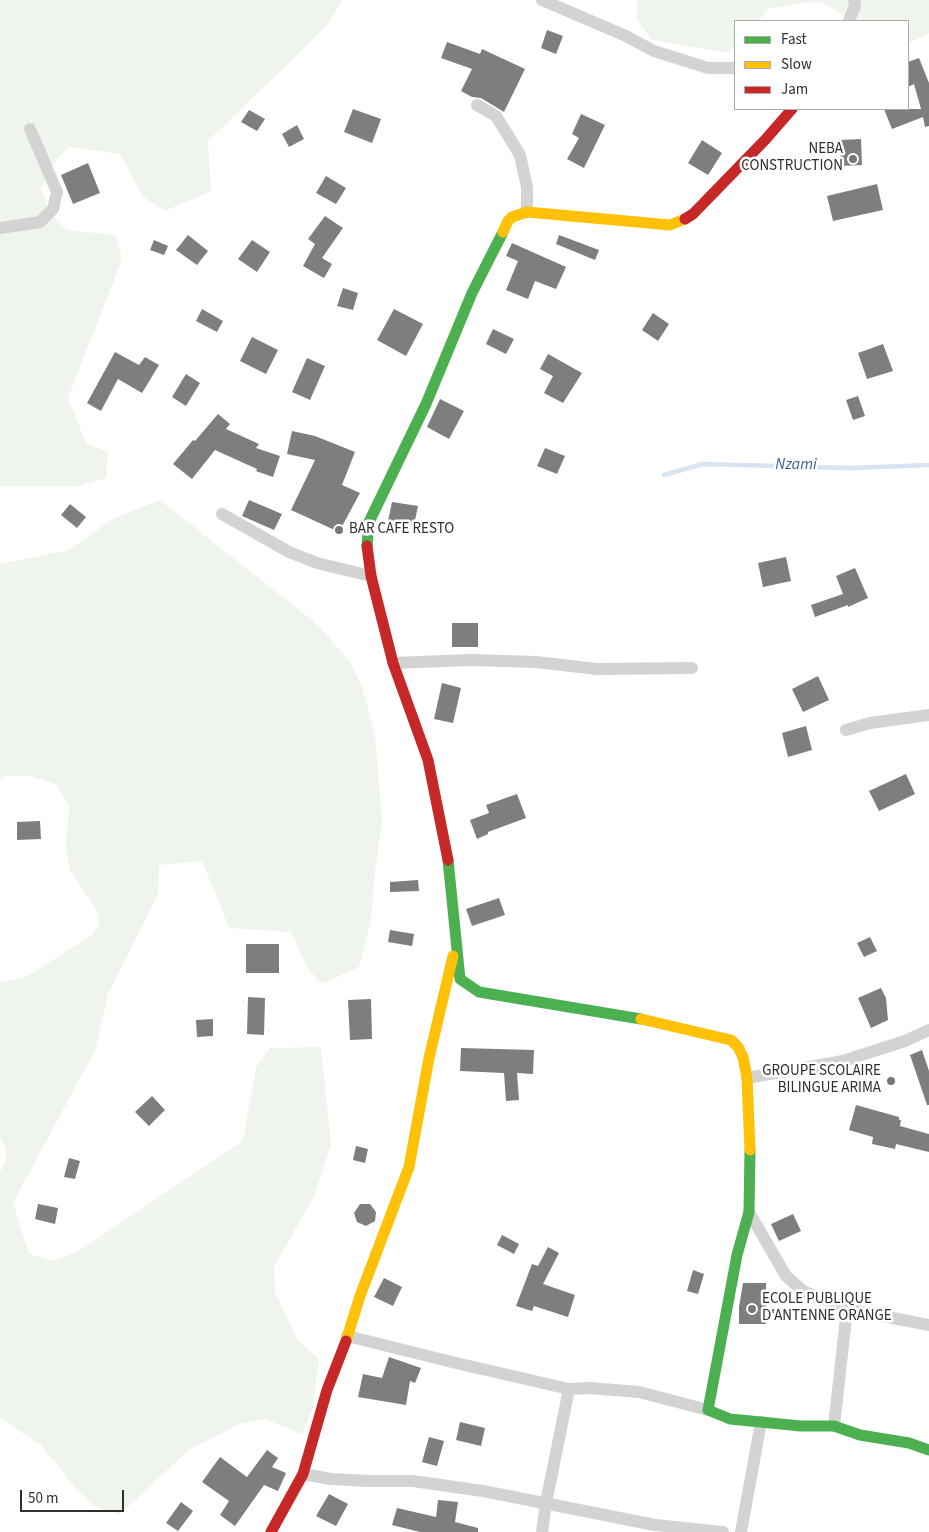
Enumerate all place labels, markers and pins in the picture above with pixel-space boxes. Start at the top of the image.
place label: NEBA CONSTRUCTION [741,141,843,176]
marker: NEBA CONSTRUCTION [847,153,859,165]
place label: BAR CAFE RESTO [349,521,454,539]
marker: BAR CAFE RESTO [333,524,345,536]
place label: GROUPE SCOLAIRE BILINGUE ARIMA [762,1063,881,1098]
marker: GROUPE SCOLAIRE BILINGUE ARIMA [885,1075,897,1087]
place label: ECOLE PUBLIQUE D'ANTENNE ORANGE [762,1291,892,1326]
marker: ECOLE PUBLIQUE D'ANTENNE ORANGE [746,1303,758,1315]

